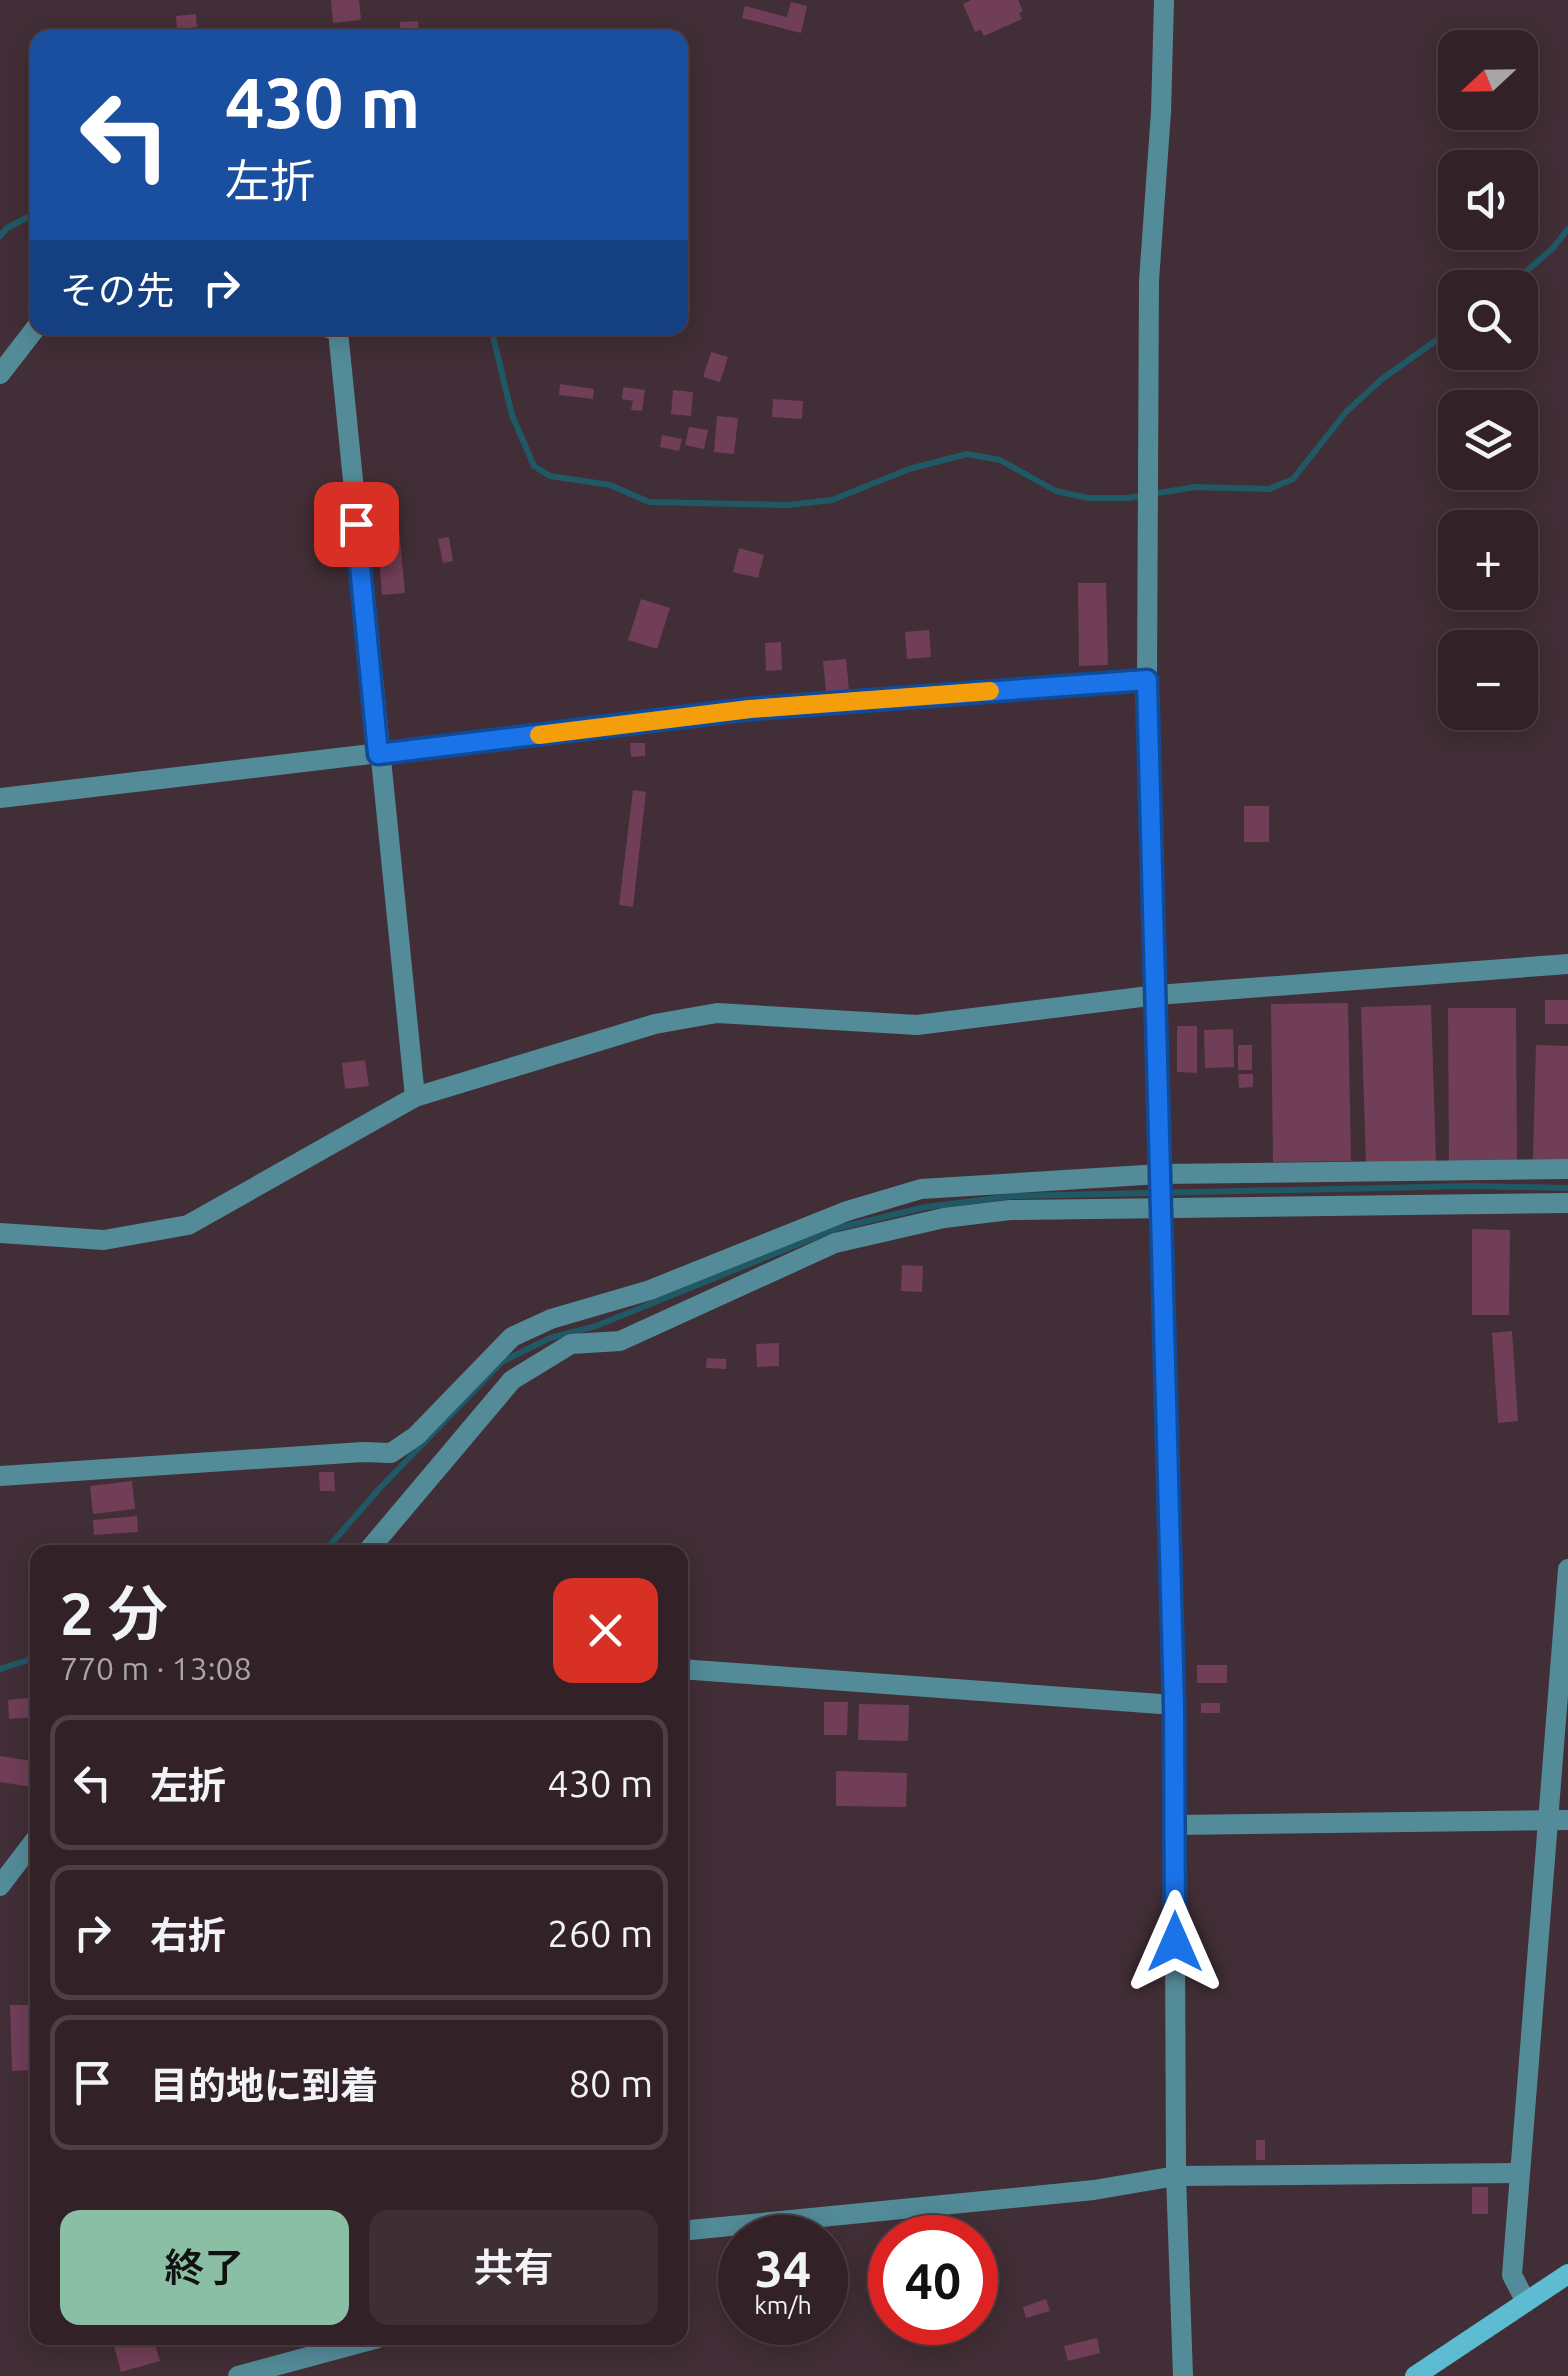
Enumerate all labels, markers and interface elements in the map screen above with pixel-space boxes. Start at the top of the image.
north arrow [1438,30,1538,130]
map controls [1438,30,1538,730]
text: 430 m [225,63,420,141]
icon: left [60,70,190,200]
button: sound [1438,150,1538,250]
text: 左折 [225,155,315,206]
icon: right [194,260,249,315]
text: その先 [60,269,174,311]
button: search [1438,270,1538,370]
button: layers [1438,390,1538,490]
pin [314,482,399,567]
icon: arrive [329,497,384,552]
button: + [1438,510,1538,610]
button: − [1438,630,1538,730]
button: close [553,1578,658,1683]
text: 2 分 [60,1579,168,1646]
text: 770 m · 13:08 [60,1650,252,1686]
icon: left [65,1755,120,1810]
text: 430 m [547,1762,653,1804]
text: 左折 [150,1764,226,1806]
position arrow [1123,1890,1227,1994]
icon: right [65,1905,120,1960]
text: 260 m [547,1912,653,1954]
text: 右折 [150,1914,226,1956]
icon: arrive [65,2055,120,2110]
text: 80 m [569,2062,653,2104]
text: 目的地に到着 [150,2064,378,2106]
button: 終了 [60,2210,349,2325]
button: 共有 [369,2210,658,2325]
speed limit sign: 40 [868,2215,998,2345]
text: 34 [755,2240,811,2296]
text: km/h [754,2291,812,2319]

